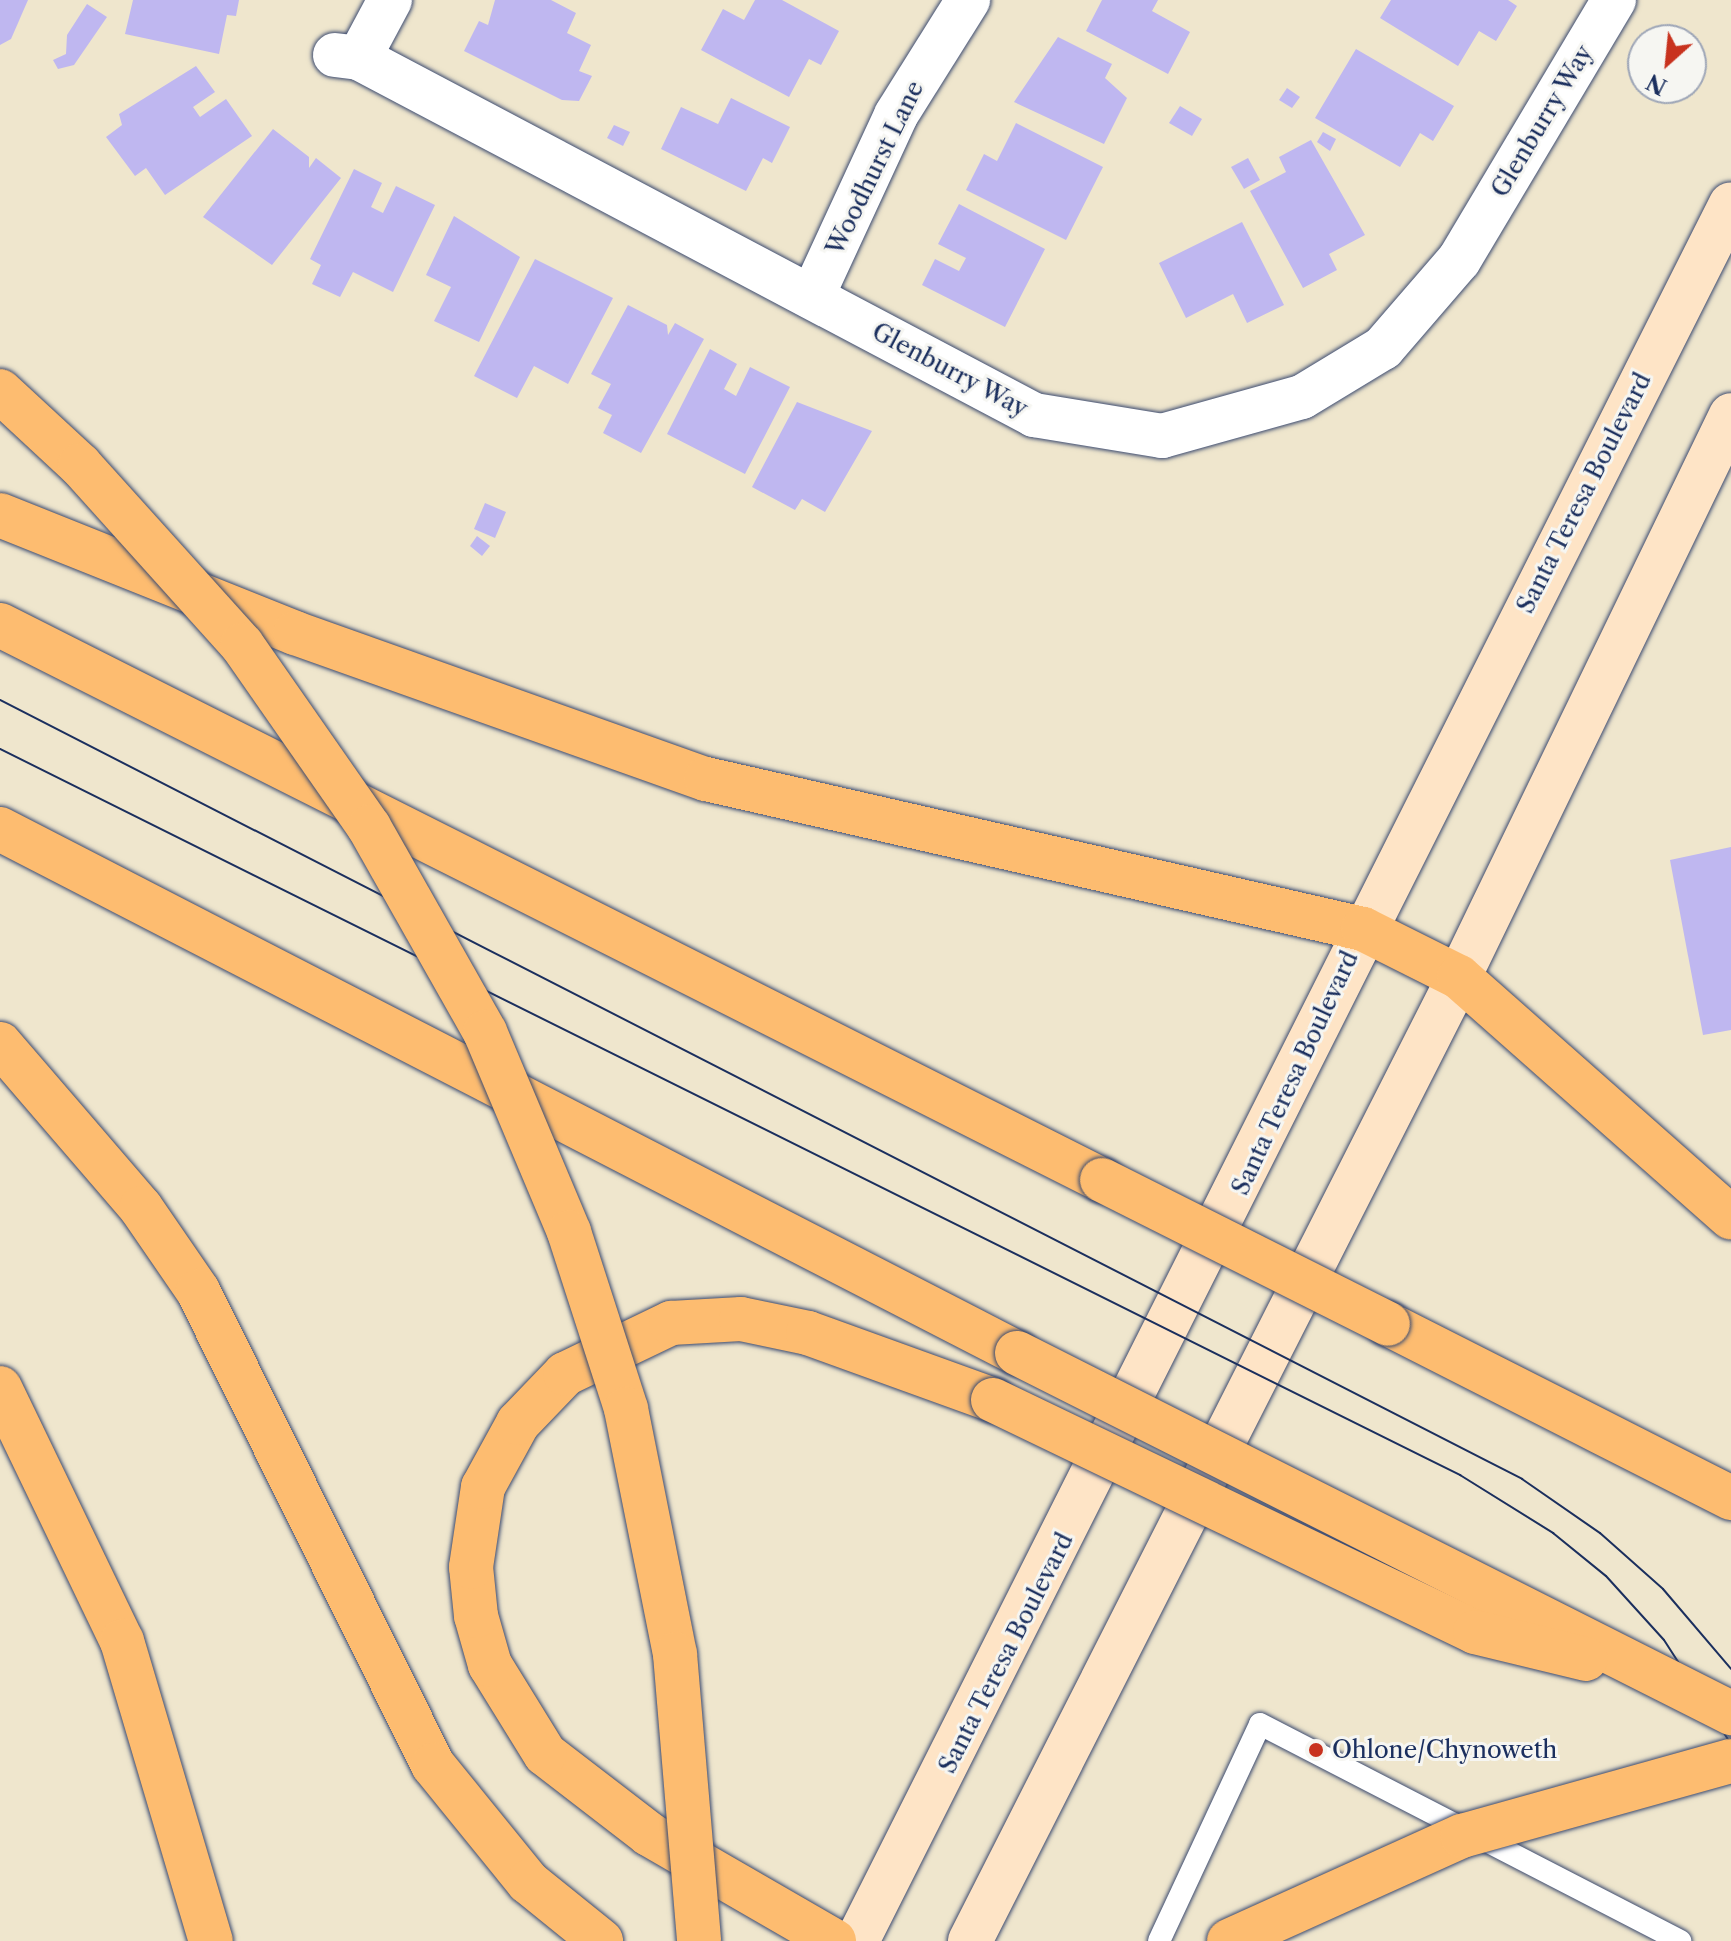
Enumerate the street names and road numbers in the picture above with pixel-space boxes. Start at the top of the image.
street label: Glenburry Way [1485,39,1599,203]
street label: Woodhurst Lane [820,76,930,260]
street label: Glenburry Way [867,317,1033,423]
street label: Santa Teresa Boulevard [1511,367,1657,619]
street label: Santa Teresa Boulevard [1226,946,1364,1200]
street label: Santa Teresa Boulevard [933,1527,1079,1779]

